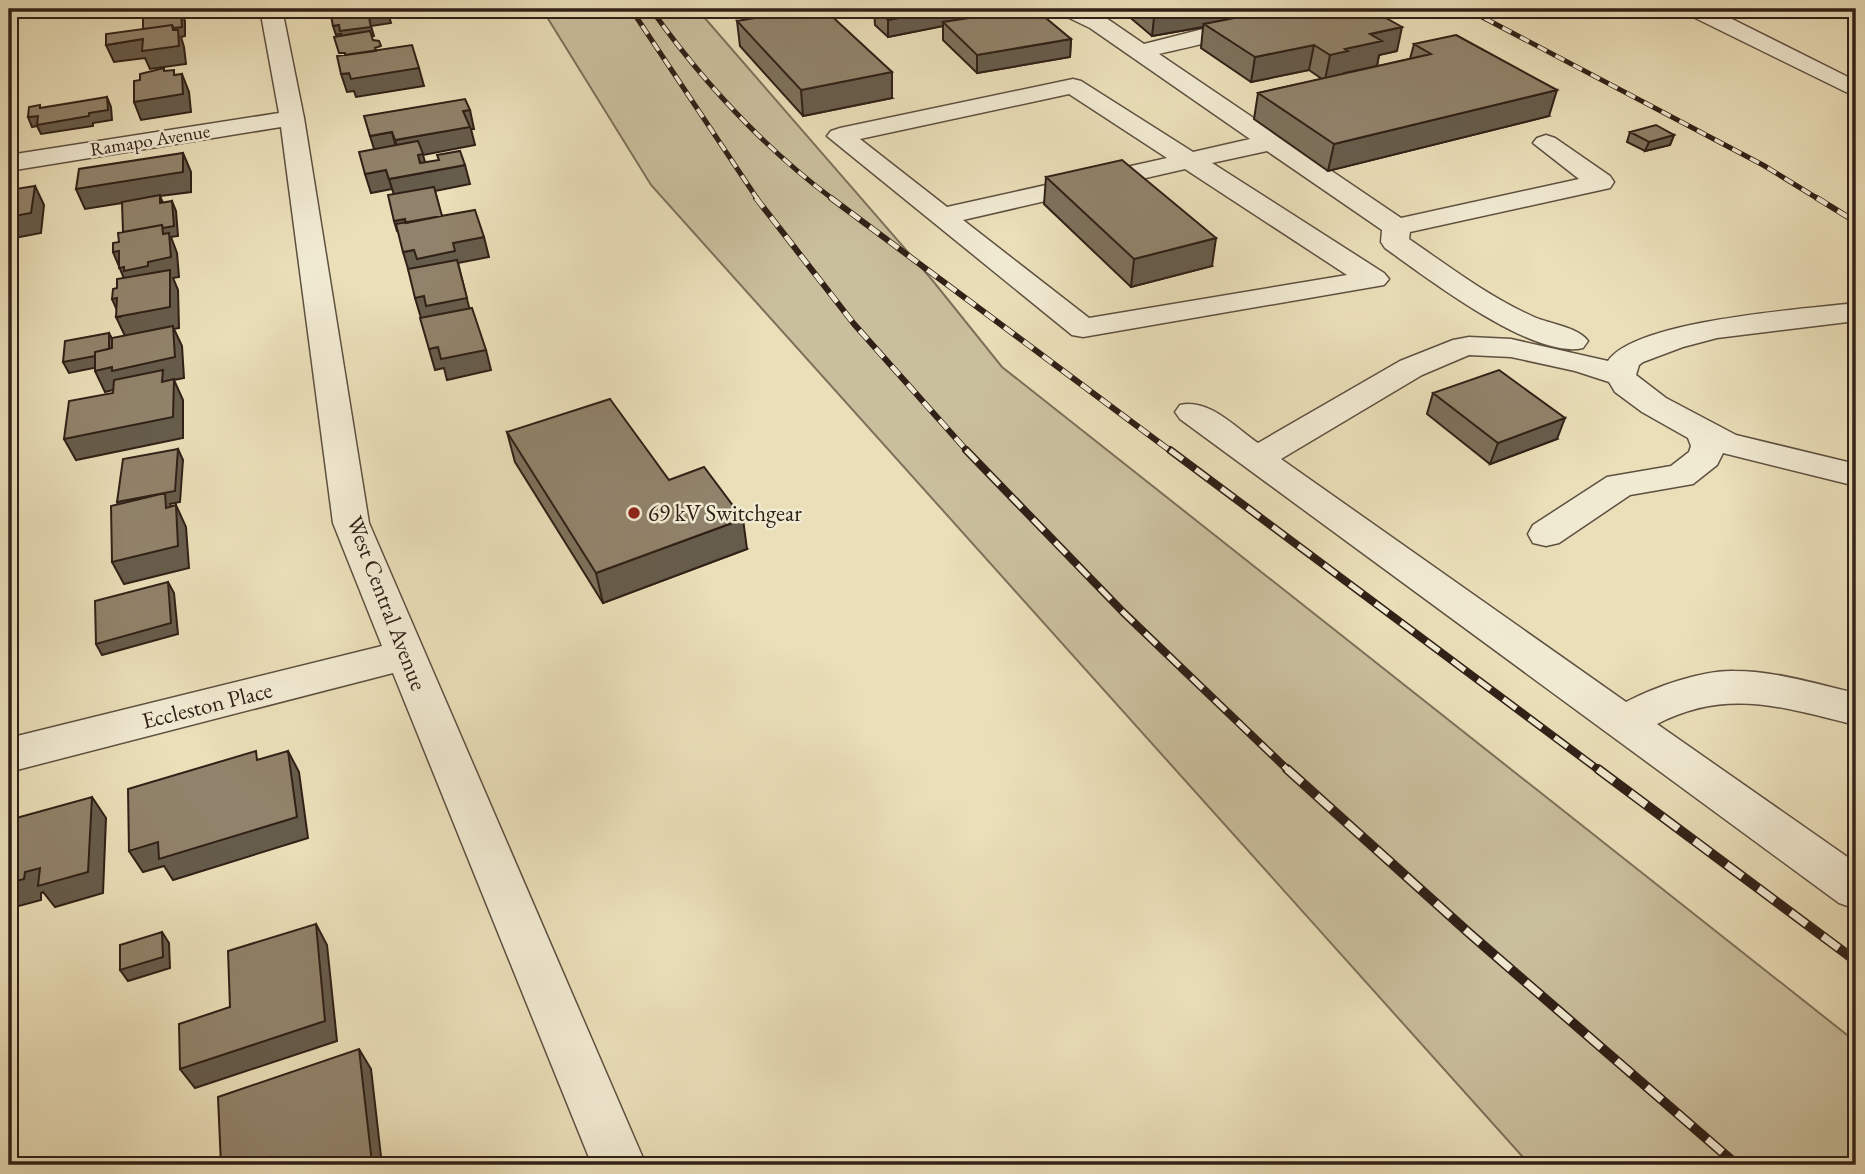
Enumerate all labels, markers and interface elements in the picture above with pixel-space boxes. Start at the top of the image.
street label: Ramapo Avenue [88,118,212,162]
place label: 69 kV Switchgear [648,498,802,528]
marker: 69 kV Switchgear [626,505,642,521]
street label: West Central Avenue [340,511,434,695]
street label: Eccleston Place [139,674,275,736]

